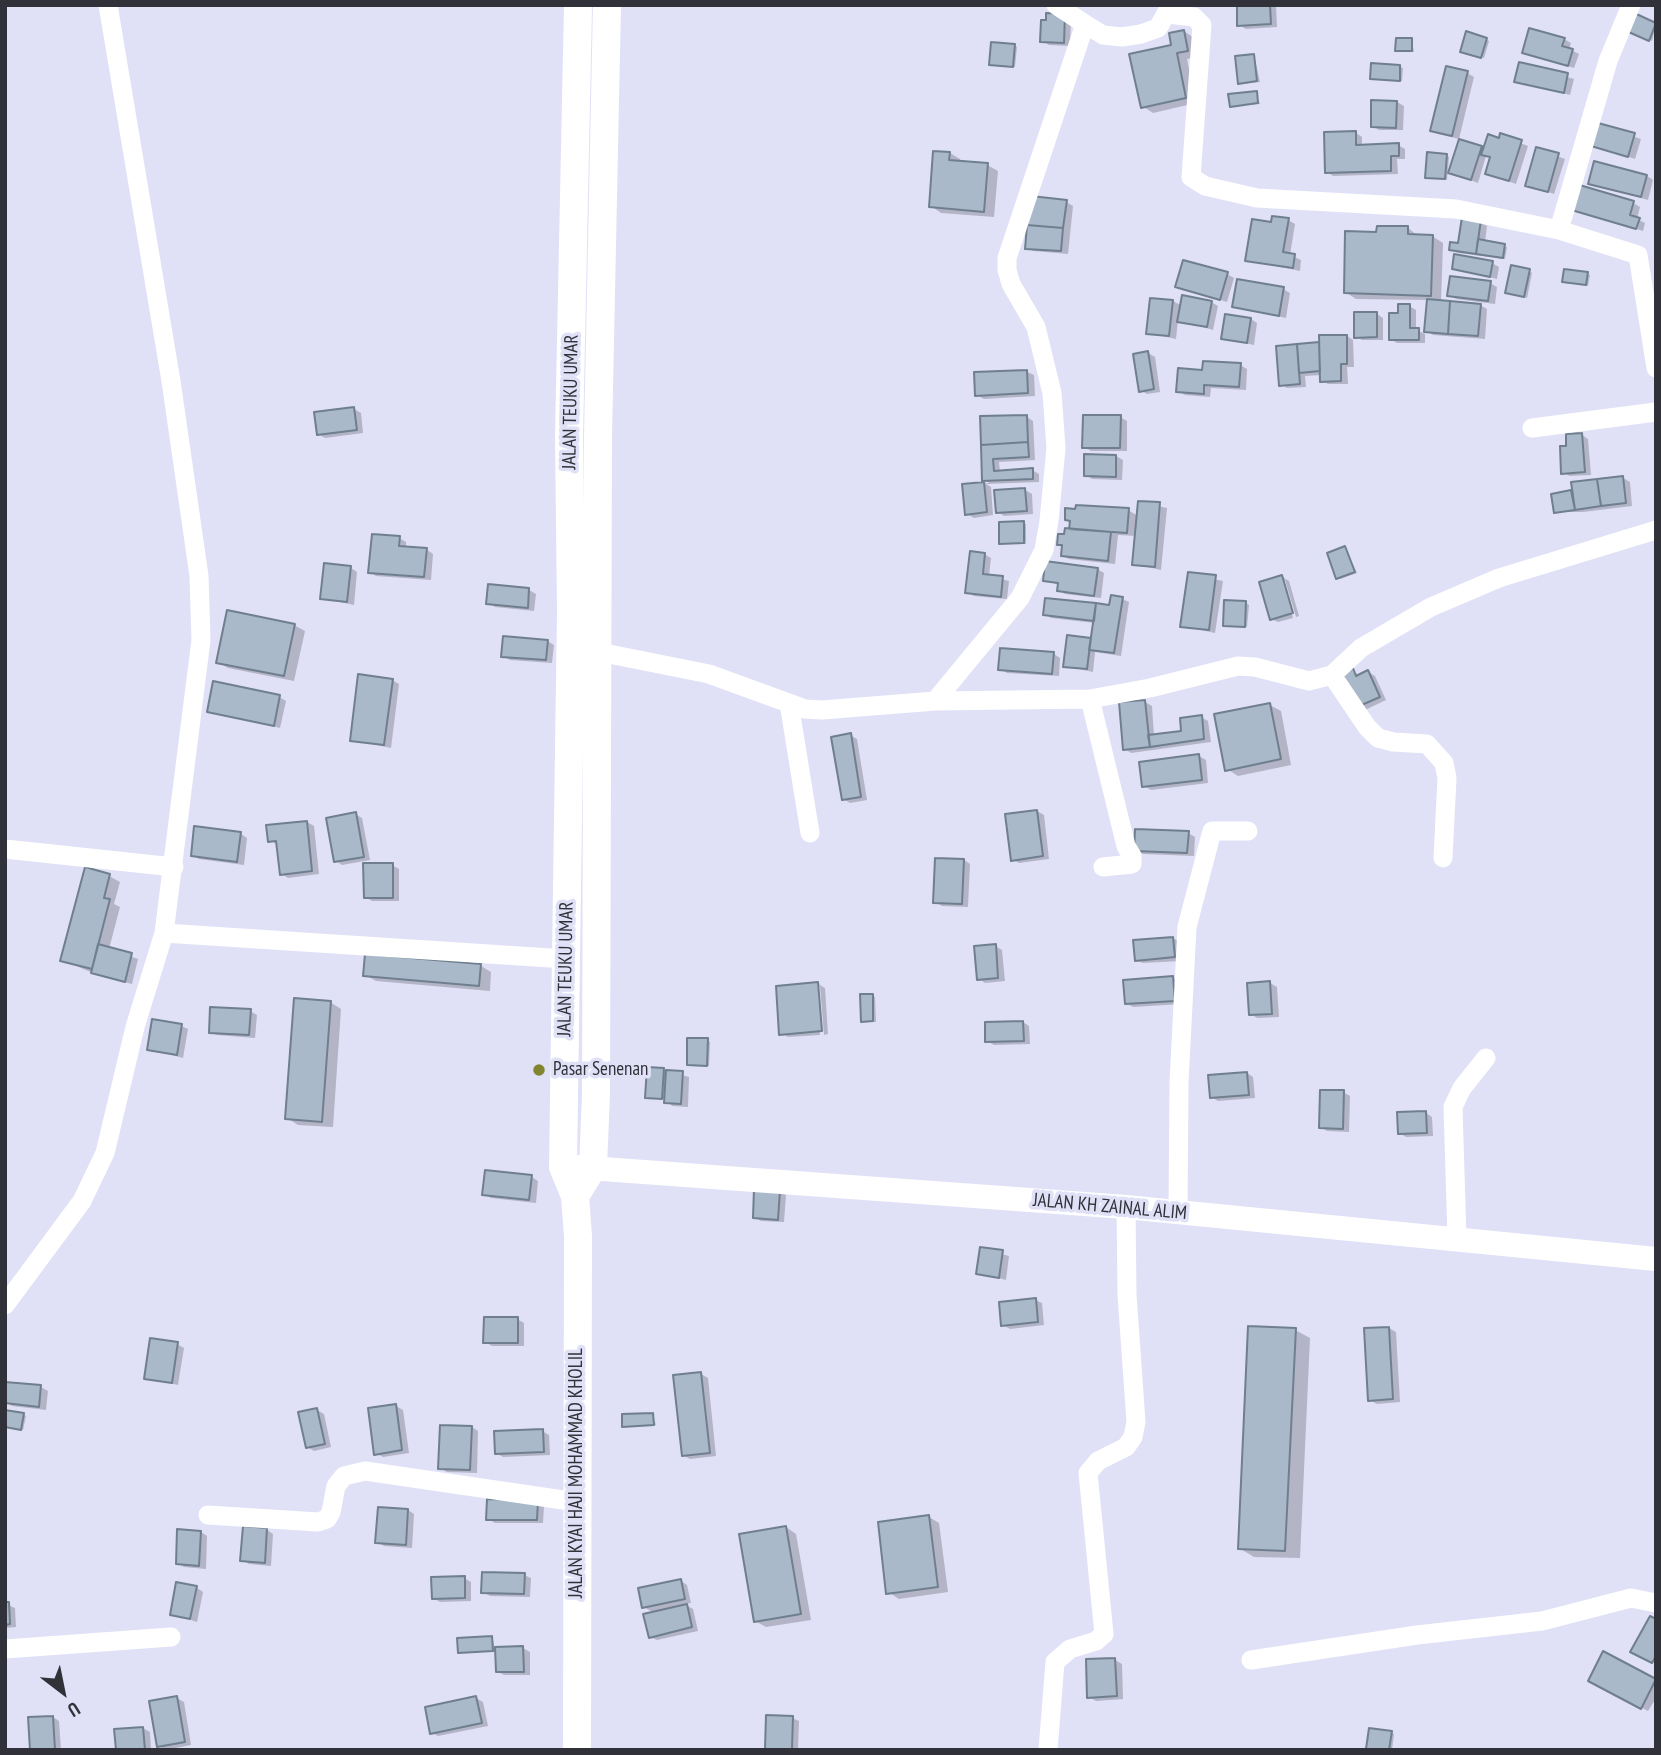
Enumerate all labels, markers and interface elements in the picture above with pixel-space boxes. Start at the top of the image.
street label: JALAN TEUKU UMAR [558,334,584,470]
street label: JALAN TEUKU UMAR [553,901,579,1037]
place label: Pasar Senenan [553,1059,648,1081]
marker: Pasar Senenan [531,1062,547,1078]
street label: JALAN KH ZAINAL ALIM [1032,1189,1188,1225]
street label: JALAN KYAI HAJI MOHAMMAD KHOLIL [566,1348,588,1598]
north arrow [28,1657,98,1727]
text: U [64,1697,85,1723]

